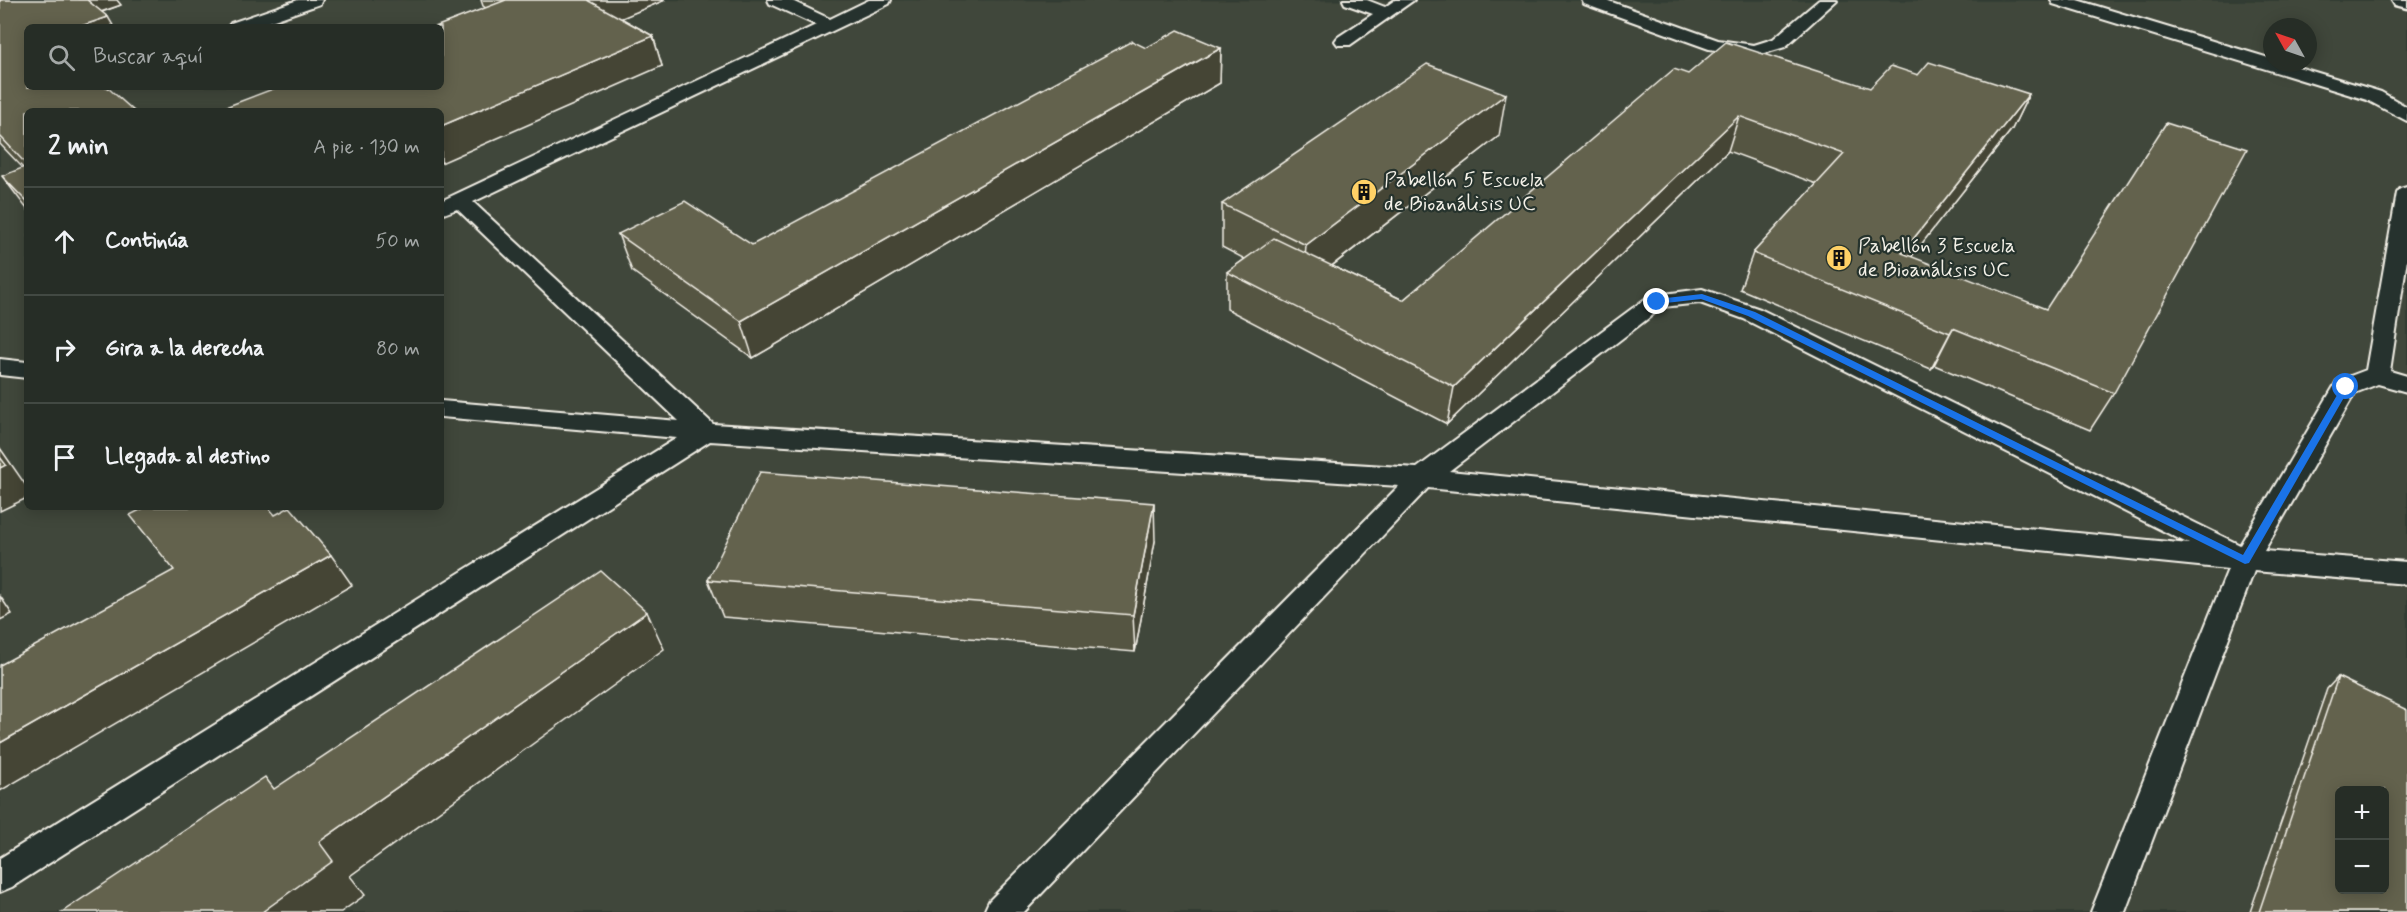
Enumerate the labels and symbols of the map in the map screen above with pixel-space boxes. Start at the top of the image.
north arrow [2263,18,2317,72]
place label: Pabellón 5 Escuela de Bioanálisis UC [1384,166,1545,218]
building icon: Pabellón 5 Escuela de Bioanálisis UC [1349,177,1379,207]
place label: Pabellón 3 Escuela de Bioanálisis UC [1858,232,2015,284]
building icon: Pabellón 3 Escuela de Bioanálisis UC [1824,243,1854,273]
route end [1643,288,1669,314]
route start [2332,373,2358,399]

